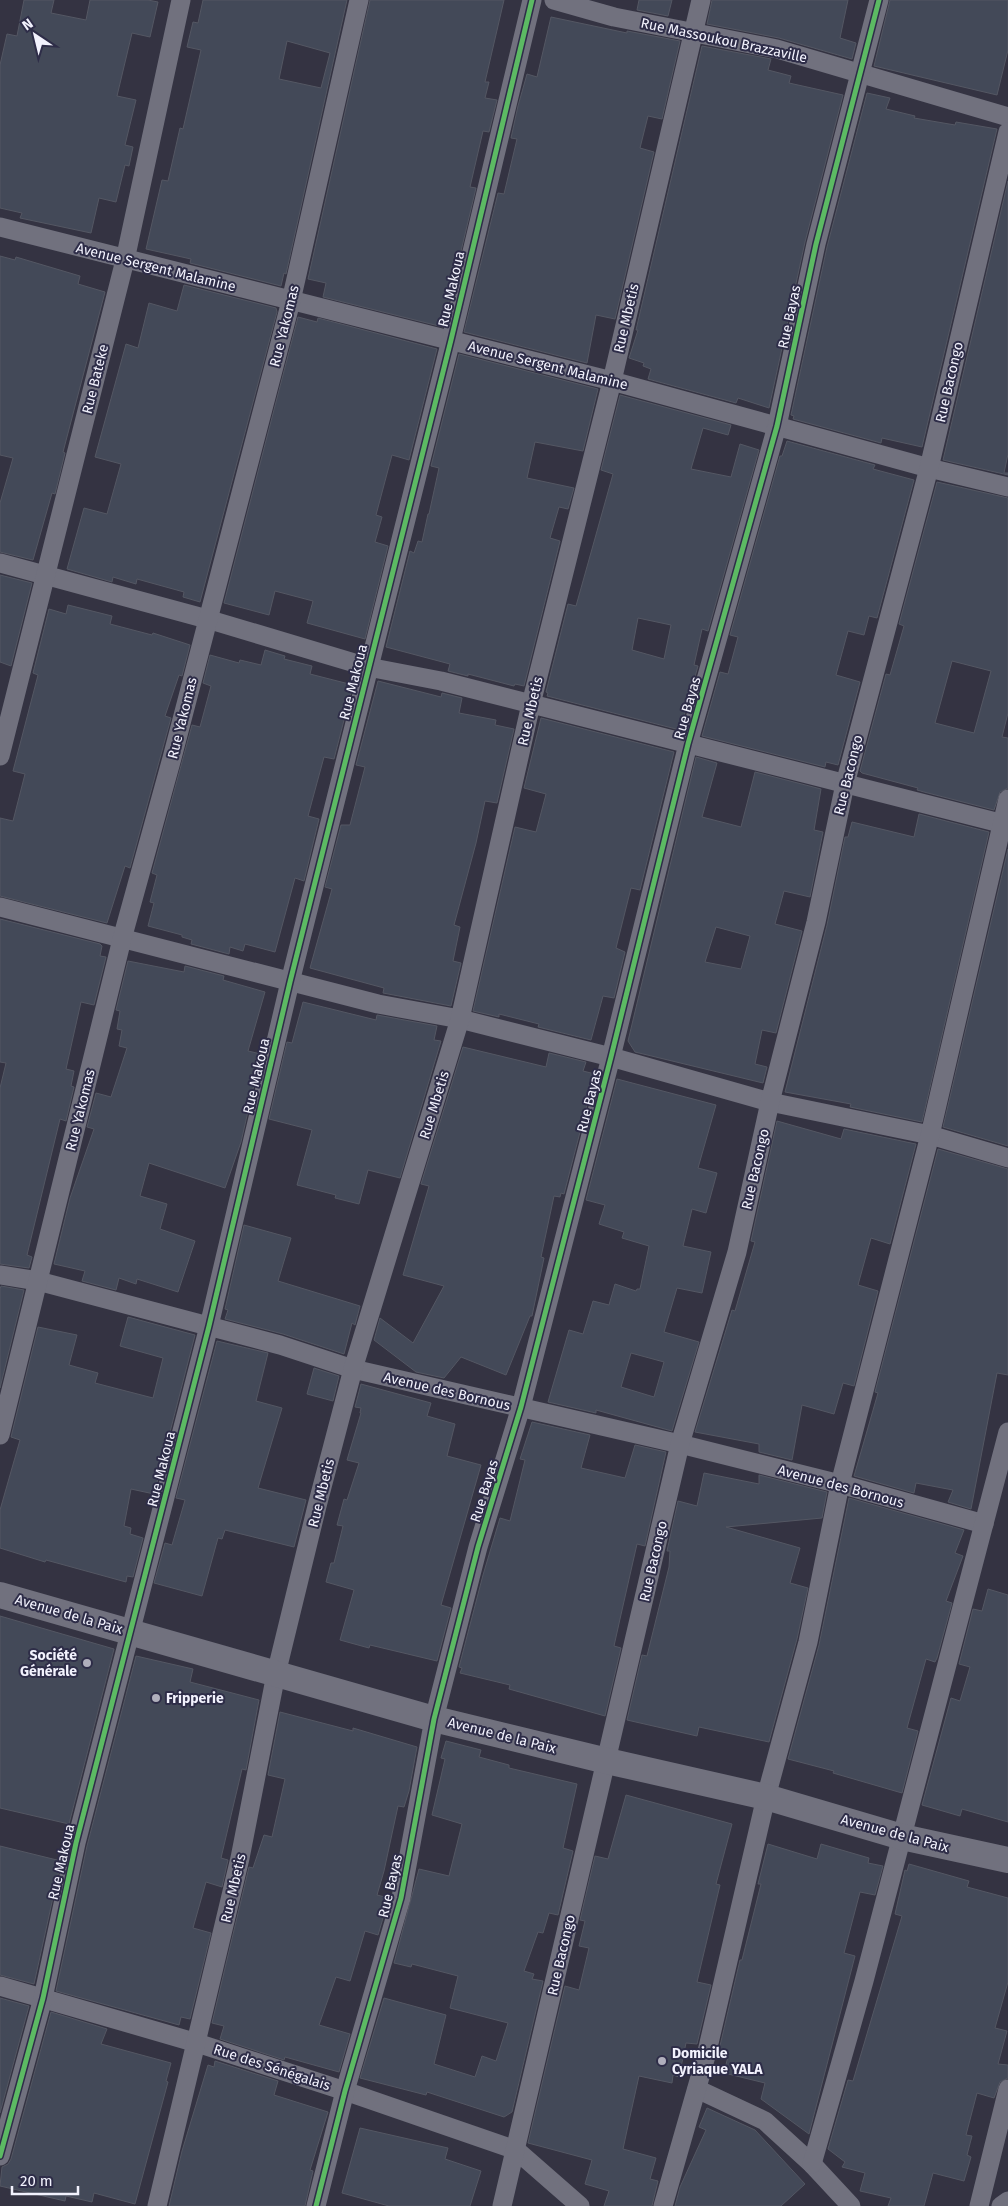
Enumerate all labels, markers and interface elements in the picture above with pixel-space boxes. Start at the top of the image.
north arrow [10,10,60,60]
text: N [19,15,37,34]
street label: Rue Massoukou Brazzaville [639,15,809,66]
street label: Avenue Sergent Malamine [74,239,238,296]
street label: Rue Makoua [434,249,468,329]
street label: Rue Mbetis [610,281,643,354]
street label: Rue Yakomas [266,283,303,369]
street label: Rue Bayas [774,283,805,350]
street label: Avenue Sergent Malamine [466,337,630,394]
street label: Rue Bacongo [932,340,967,424]
street label: Rue Bateke [79,343,112,416]
street label: Rue Makoua [336,642,371,722]
street label: Rue Mbetis [514,674,547,747]
street label: Rue Bayas [670,674,705,742]
street label: Rue Yakomas [164,675,201,761]
street label: Rue Bacongo [830,733,867,817]
street label: Rue Makoua [239,1036,273,1116]
street label: Rue Yakomas [62,1067,99,1153]
street label: Rue Bayas [573,1067,606,1134]
street label: Rue Mbetis [416,1069,453,1141]
street label: Rue Bacongo [738,1127,773,1211]
street label: Avenue des Bornous [382,1369,512,1414]
street label: Rue Makoua [144,1429,179,1509]
street label: Rue Mbetis [305,1456,338,1529]
street label: Rue Bayas [467,1457,502,1525]
street label: Avenue des Bornous [776,1462,906,1512]
street label: Rue Bacongo [636,1519,671,1603]
street label: Avenue de la Paix [13,1591,125,1638]
place label: Société Générale [20,1647,77,1680]
marker: Société Générale [81,1657,93,1669]
place label: Fripperie [166,1690,224,1707]
marker: Fripperie [150,1692,162,1704]
street label: Avenue de la Paix [446,1714,558,1757]
street label: Avenue de la Paix [839,1811,951,1856]
street label: Rue Makoua [44,1822,78,1902]
street label: Rue Mbetis [217,1851,250,1924]
street label: Rue Bayas [375,1852,406,1919]
street label: Rue Bacongo [544,1913,579,1997]
street label: Rue des Sénégalais [211,2041,333,2095]
place label: Domicile Cyriaque YALA [672,2045,763,2078]
marker: Domicile Cyriaque YALA [656,2055,668,2067]
scale bar [12,2164,79,2196]
text: 20 m [20,2172,53,2190]

